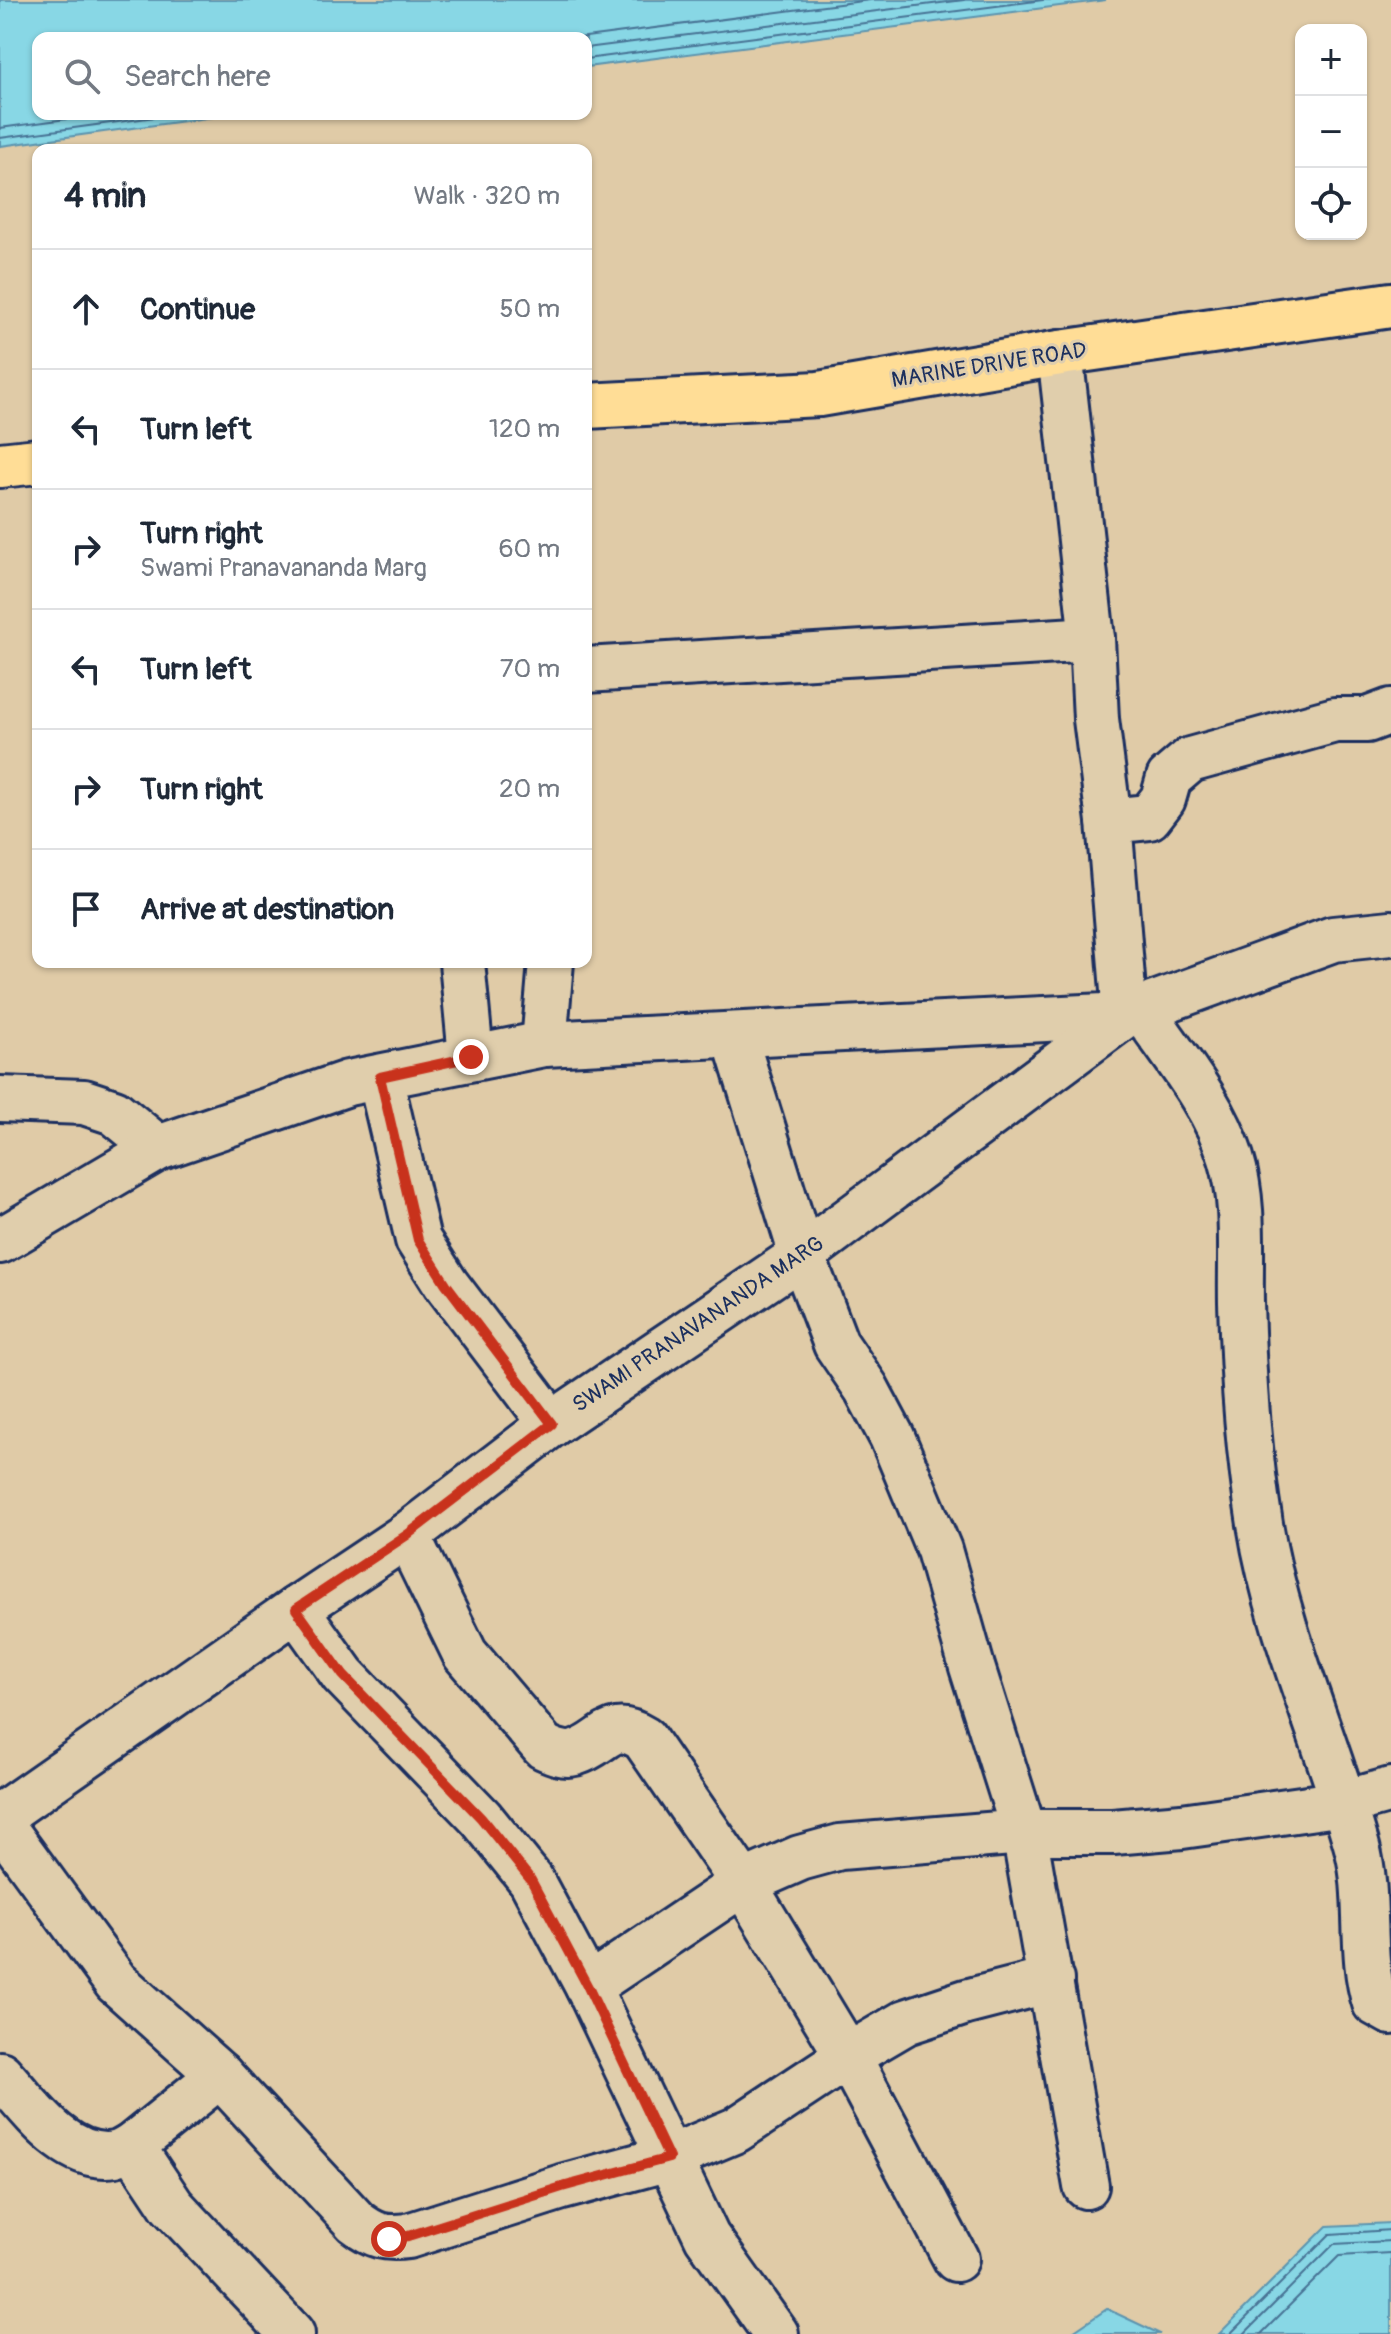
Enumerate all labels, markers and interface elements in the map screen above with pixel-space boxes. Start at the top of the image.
map controls [1295,24,1367,240]
button: + [1295,24,1367,96]
search box [32,32,592,120]
icon: search [60,54,104,98]
text: Search here [124,58,271,95]
button: − [1295,96,1367,168]
button: locate [1295,168,1367,240]
text: 4 min [64,175,146,218]
text: Walk · 320 m [413,180,560,212]
icon: ahead [64,287,108,331]
text: Continue [140,291,255,328]
text: 50 m [499,293,560,325]
street label: MARINE DRIVE ROAD [889,336,1089,394]
icon: left [64,407,108,451]
text: Turn left [140,411,251,448]
text: 120 m [489,413,560,445]
text: Turn right [140,515,263,552]
icon: right [64,527,108,571]
text: 60 m [498,533,560,565]
text: Swami Pranavananda Marg [140,552,427,584]
icon: left [64,647,108,691]
text: Turn left [140,651,251,688]
text: 70 m [500,653,560,685]
icon: right [64,767,108,811]
text: Turn right [140,771,263,808]
text: 20 m [499,773,560,805]
icon: arrive [64,887,108,931]
text: Arrive at destination [140,891,394,928]
route end [453,1039,489,1075]
street label: SWAMI PRANAVANANDA MARG [567,1229,829,1419]
route start [371,2221,407,2257]

